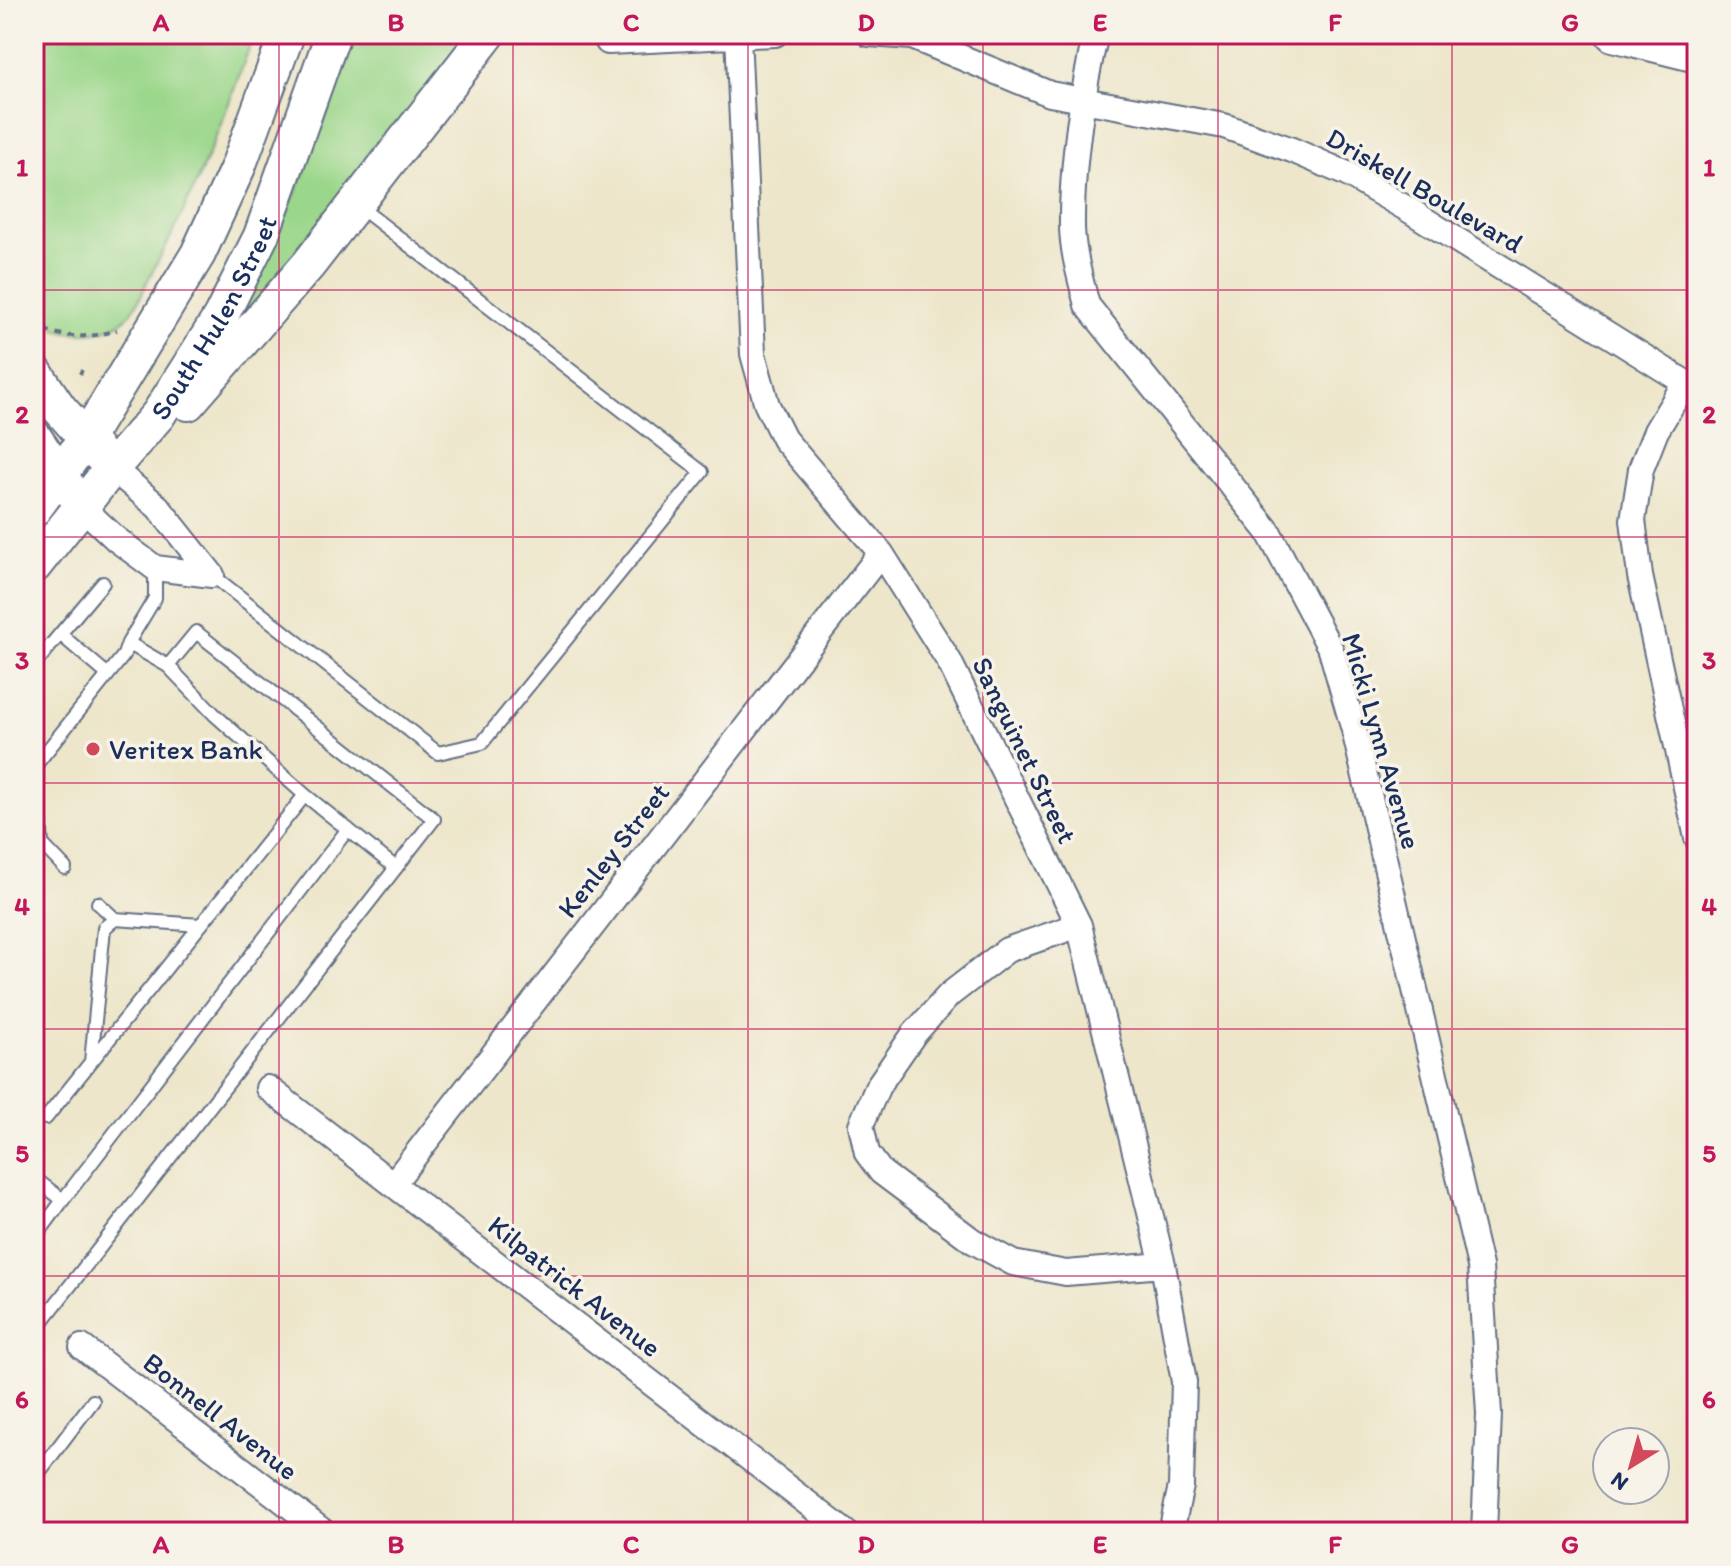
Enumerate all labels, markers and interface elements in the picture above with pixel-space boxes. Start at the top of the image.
text: A [152,6,170,38]
text: B [388,6,405,38]
text: C [623,6,640,38]
text: D [857,6,875,38]
text: E [1093,6,1107,38]
text: F [1328,6,1342,38]
text: G [1561,6,1579,38]
street label: Driskell Boulevard [1321,120,1529,260]
text: 1 [16,151,28,183]
text: 1 [1703,151,1715,183]
street label: South Hulen Street [142,211,284,426]
text: 2 [15,398,29,430]
text: 2 [1702,398,1716,430]
street label: Micki Lynn Avenue [1335,629,1429,853]
text: 3 [15,644,29,676]
text: 3 [1702,644,1716,676]
street label: Sanguinet Street [965,651,1085,849]
place label: Veritex Bank [109,732,263,766]
marker: Veritex Bank [84,740,102,758]
street label: Kenley Street [550,776,676,924]
text: 4 [14,890,30,922]
text: 4 [1701,890,1717,922]
text: 5 [15,1137,29,1169]
text: 5 [1702,1137,1716,1169]
street label: Kilpatrick Avenue [482,1208,668,1364]
street label: Bonnell Avenue [137,1345,305,1487]
text: 6 [15,1383,29,1415]
text: 6 [1702,1383,1716,1415]
north arrow [1591,1426,1671,1506]
text: N [1605,1466,1633,1497]
text: A [152,1528,170,1560]
text: B [388,1528,405,1560]
text: C [623,1528,640,1560]
text: D [857,1528,875,1560]
text: E [1093,1528,1107,1560]
text: F [1328,1528,1342,1560]
text: G [1561,1528,1579,1560]

